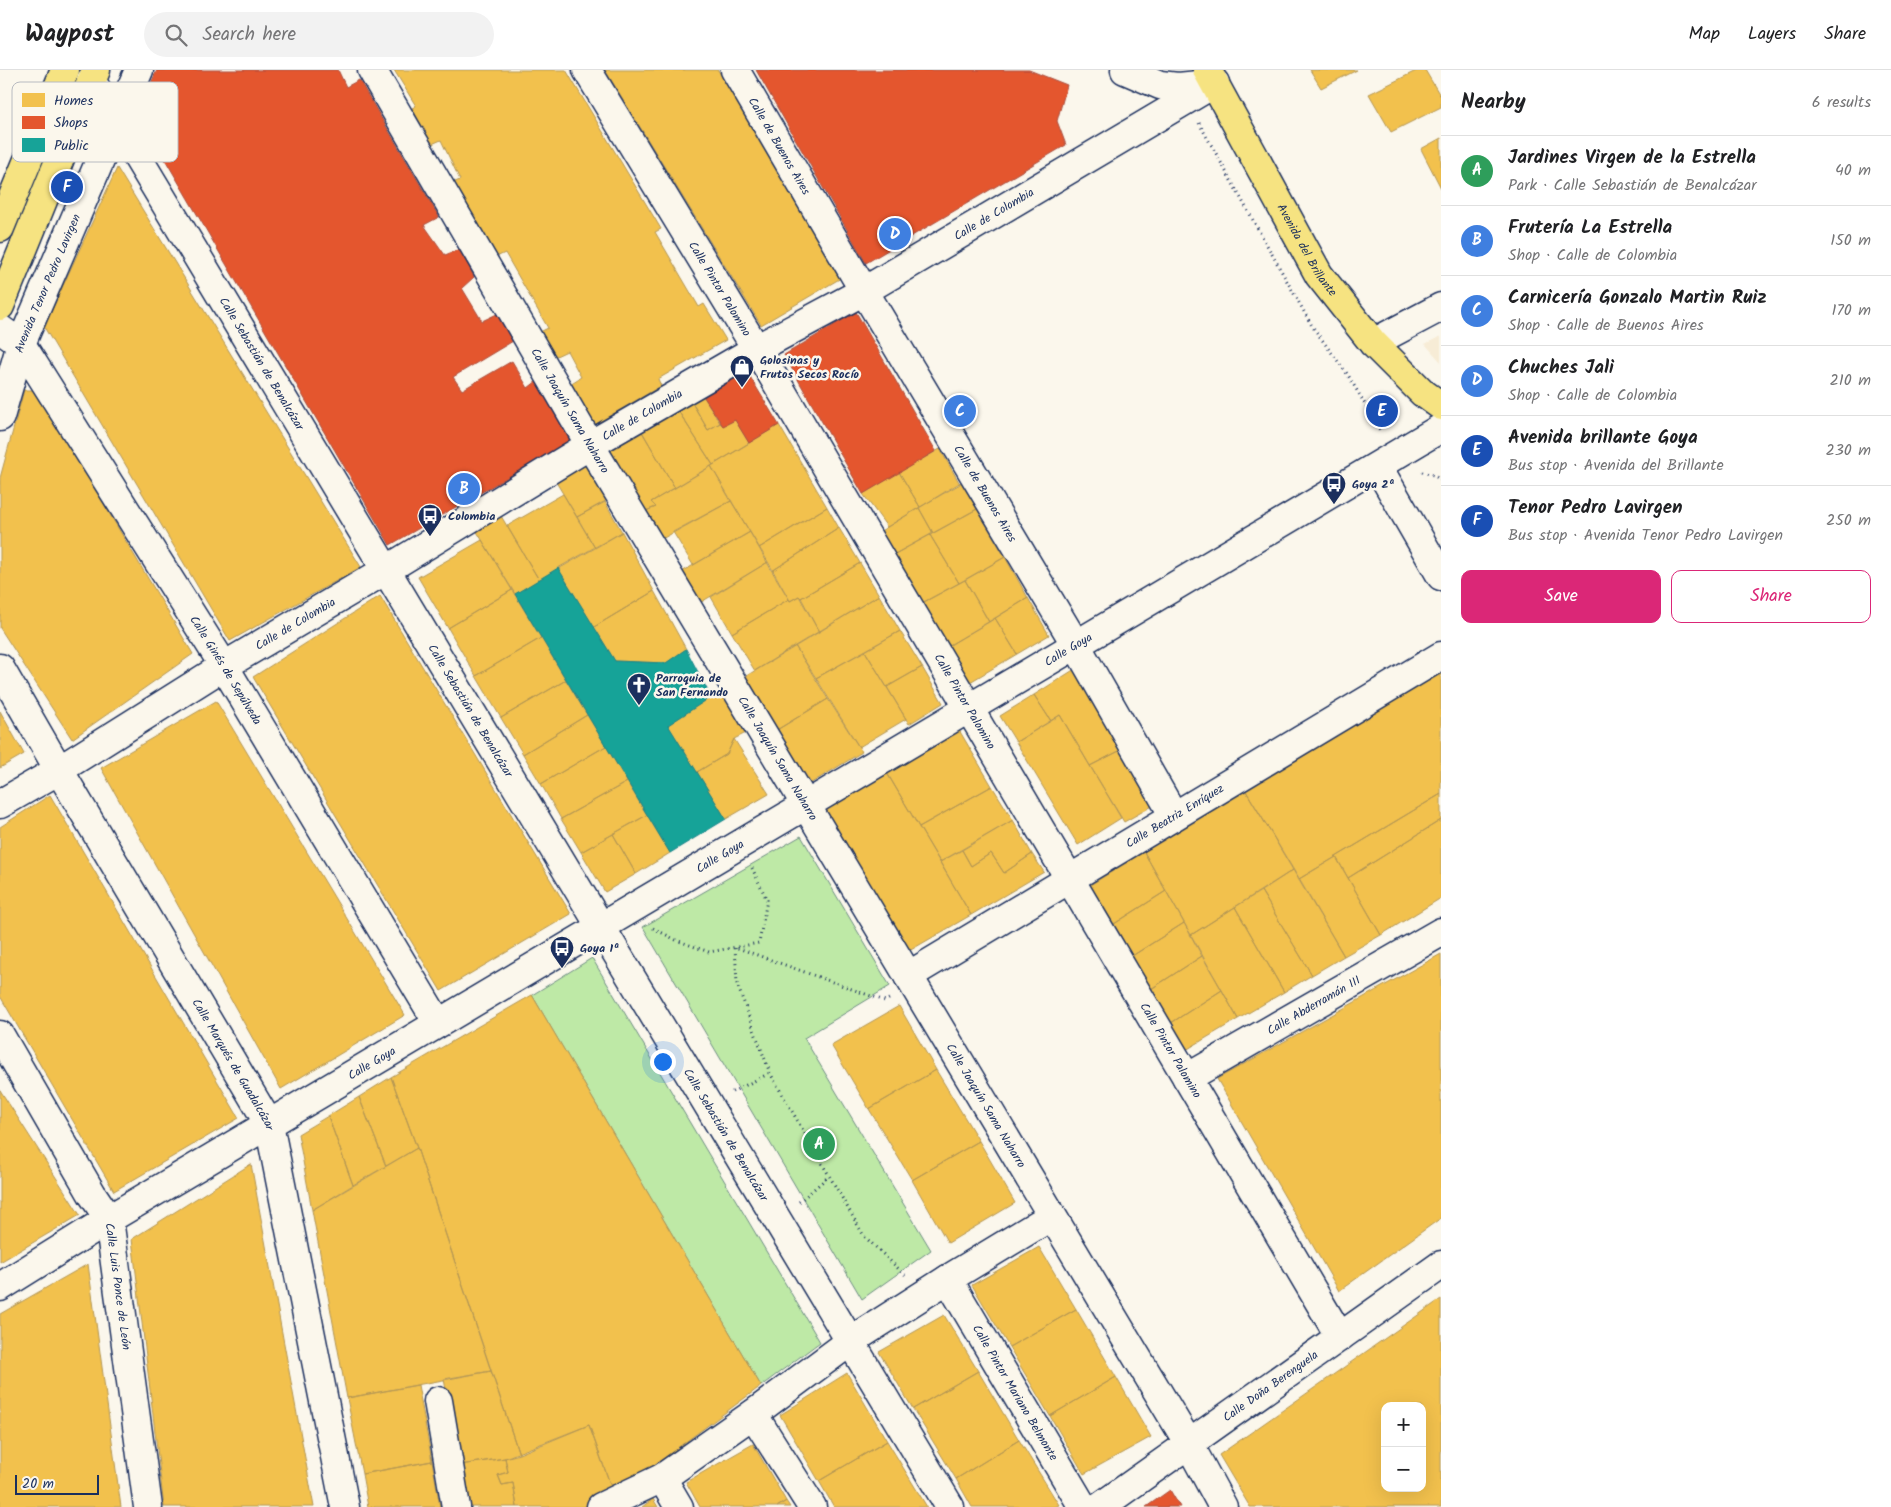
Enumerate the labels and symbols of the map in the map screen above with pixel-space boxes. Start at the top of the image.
legend [12,82,178,162]
text: Homes [54,90,93,112]
street label: Calle de Buenos Aires [743,94,815,198]
text: Shops [54,112,88,134]
text: Public [54,135,89,157]
pin: F [51,168,83,206]
street label: Calle de Colombia [950,183,1038,245]
street label: Avenida del Brillante [1272,200,1342,301]
street label: Avenida Tenor Pedro Lavirgen [9,211,85,355]
pin: D [879,215,911,253]
street label: Calle Pintor Palomino [684,238,756,340]
street label: Calle Sebastián de Benalcázar [214,293,310,435]
street label: Calle Joaquín Sama Naharro [526,344,614,477]
place label: Golosinas y Frutos Secos Rocío [760,351,860,384]
shop icon: Golosinas y Frutos Secos Rocío [729,354,755,388]
street label: Calle de Colombia [598,384,686,446]
pin: C [944,392,976,430]
pin: E [1366,392,1398,430]
street label: Calle de Buenos Aires [949,441,1022,546]
pin: B [448,470,480,508]
bus stop icon: Goya 2ª [1321,471,1347,505]
place label: Goya 2ª [1352,475,1395,494]
bus stop icon: Colombia [417,503,443,537]
place label: Colombia [448,507,495,526]
street label: Calle de Colombia [251,592,339,655]
street label: Calle Ginés de Sepúlveda [185,612,267,729]
street label: Calle Goya [1041,628,1096,671]
street label: Calle Sebastián de Benalcázar [423,640,519,782]
street label: Calle Pintor Palomino [929,650,1001,753]
place label: Parroquia de San Fernando [656,669,729,702]
church icon: Parroquia de San Fernando [626,672,652,706]
street label: Calle Joaquín Sama Naharro [733,692,823,824]
street label: Calle Beatriz Enríquez [1122,779,1227,853]
street label: Calle Goya [692,834,748,878]
bus stop icon: Goya 1ª [549,935,575,969]
place label: Goya 1ª [580,939,620,958]
street label: Calle Abderramán III [1263,971,1364,1040]
street label: Calle Marqués de Guadalcázar [187,995,280,1132]
street label: Calle Pintor Palomino [1135,999,1207,1102]
street label: Calle Joaquín Sama Naharro [941,1040,1031,1172]
street label: Calle Goya [344,1041,400,1085]
your location [650,1049,676,1075]
street label: Calle Sebastián de Benalcázar [678,1064,774,1206]
pin: A [803,1125,835,1163]
street label: Calle Luis Ponce de León [100,1222,136,1351]
street label: Calle Pintor Mariano Belmonte [967,1321,1063,1465]
street label: Calle Doña Berenguela [1219,1345,1322,1427]
scale bar [15,1472,99,1495]

